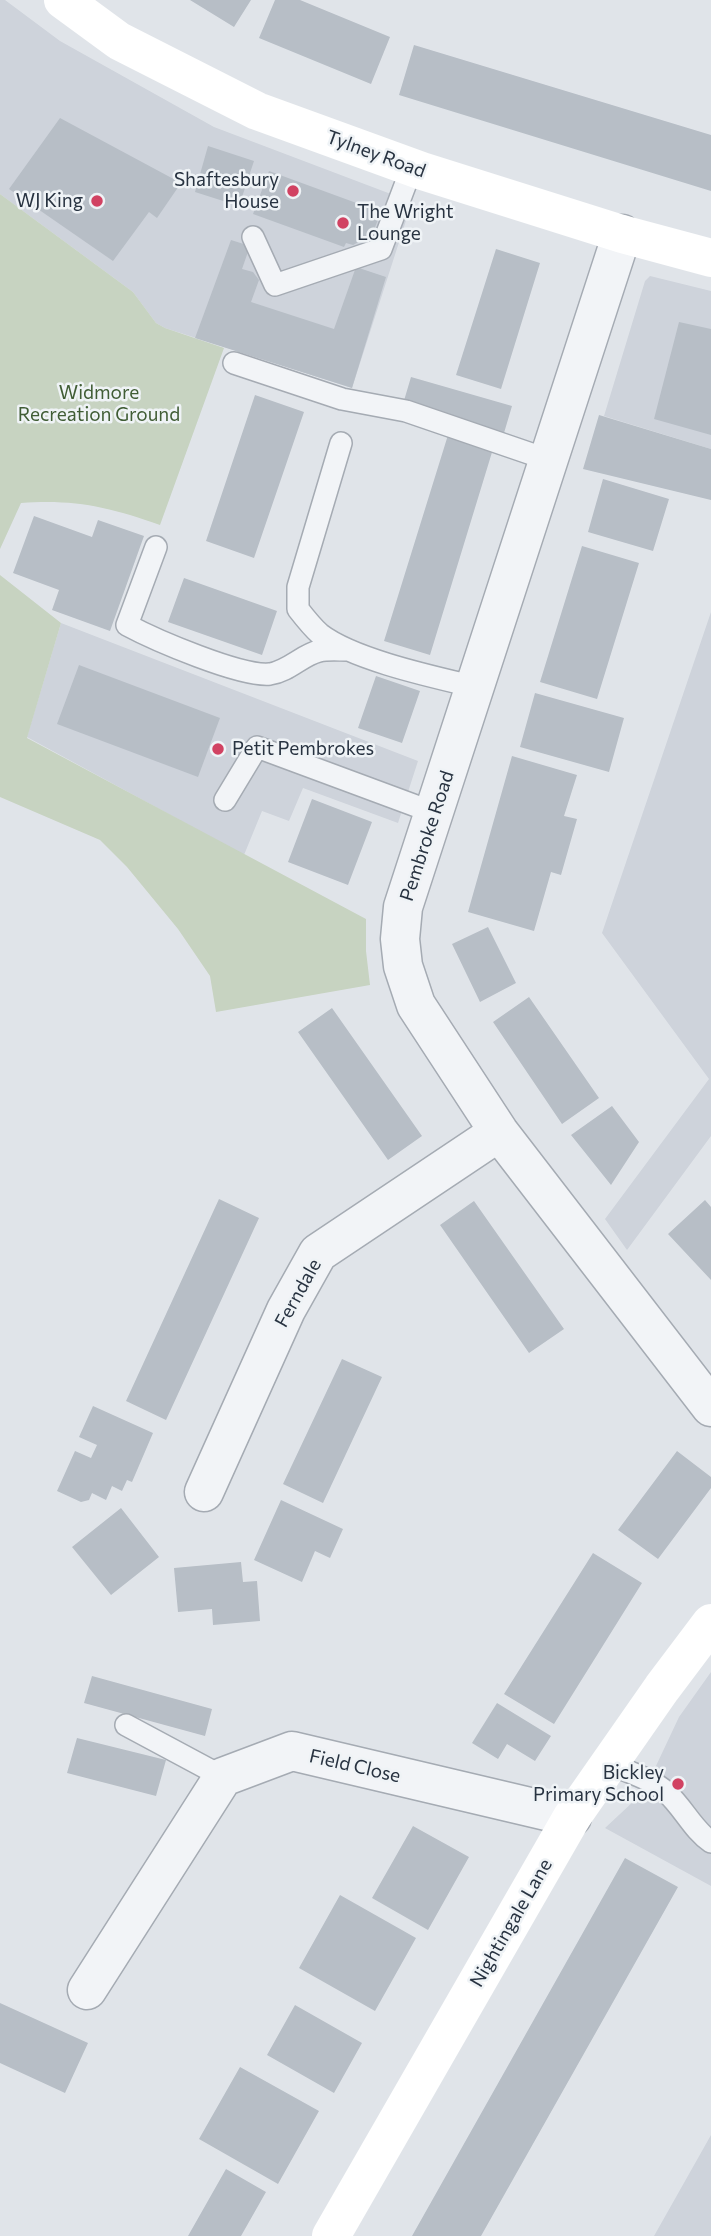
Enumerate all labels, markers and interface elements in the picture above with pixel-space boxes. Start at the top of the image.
street label: Tylney Road [323,125,429,183]
place label: Shaftesbury House [174,169,279,213]
marker: Shaftesbury House [285,183,301,199]
place label: WJ King [16,190,83,212]
marker: WJ King [89,193,105,209]
place label: The Wright Lounge [357,201,454,245]
marker: The Wright Lounge [335,215,351,231]
park label: Widmore Recreation Ground [18,382,180,426]
place label: Petit Pembrokes [232,738,374,760]
marker: Petit Pembrokes [210,741,226,757]
street label: Pembroke Road [395,768,459,904]
street label: Ferndale [270,1255,326,1331]
street label: Field Close [307,1744,403,1788]
place label: Bickley Primary School [533,1762,664,1806]
marker: Bickley Primary School [670,1776,686,1792]
street label: Nightingale Lane [465,1855,557,1991]

